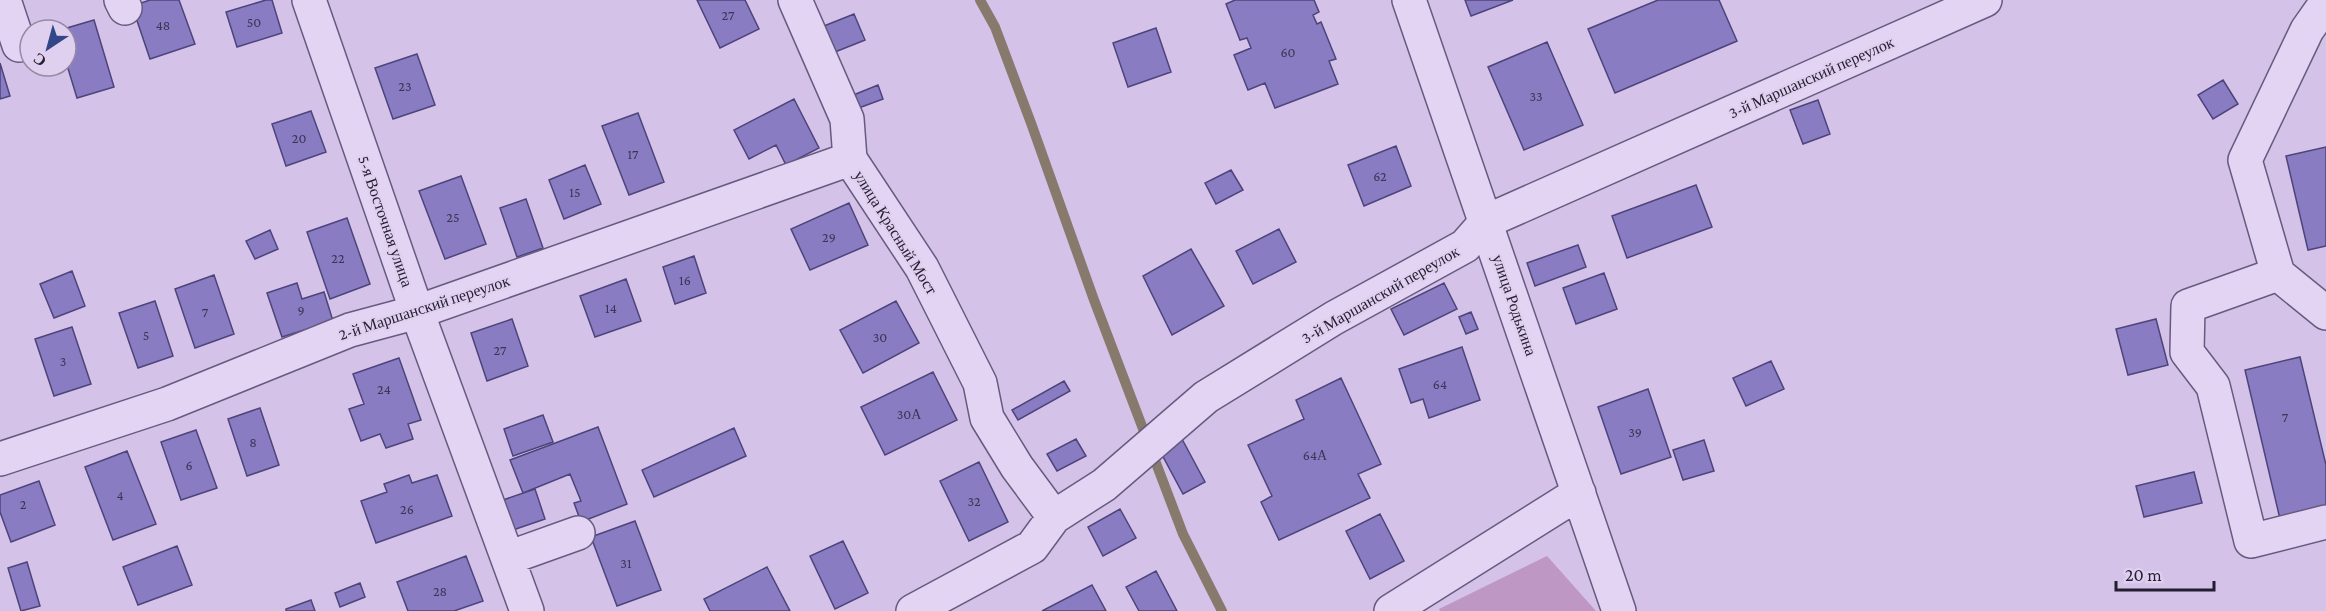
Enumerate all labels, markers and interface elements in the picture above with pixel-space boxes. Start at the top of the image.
house number: 27 [722,7,735,23]
house number: 50 [247,14,261,30]
house number: 48 [156,17,170,33]
north arrow [18,18,78,78]
street label: 3-й Маршанский переулок [1726,33,1897,122]
house number: 60 [1280,44,1296,60]
text: С [30,49,49,70]
house number: 23 [398,78,412,94]
house number: 33 [1529,88,1543,104]
house number: 20 [292,130,306,146]
house number: 17 [627,146,639,162]
street label: 5-я Восточная улица [354,153,416,289]
street label: улица Красный Мост [850,167,941,298]
house number: 62 [1373,168,1387,184]
house number: 15 [569,184,581,200]
house number: 25 [446,209,460,225]
house number: 29 [822,229,836,245]
street label: 3-й Маршанский переулок [1299,242,1463,347]
house number: 22 [331,250,345,266]
street label: улица Родькина [1488,252,1540,358]
street label: 2-й Маршанский переулок [337,272,512,344]
house number: 16 [679,272,691,288]
house number: 14 [605,300,617,316]
house number: 9 [297,302,305,318]
house number: 7 [202,304,209,320]
house number: 5 [143,327,149,343]
house number: 30 [873,329,887,345]
house number: 27 [494,342,507,358]
house number: 3 [60,353,66,369]
house number: 64 [1433,376,1447,392]
house number: 24 [377,381,391,397]
house number: 30А [897,406,922,422]
house number: 7 [2282,409,2289,425]
house number: 39 [1628,424,1642,440]
house number: 8 [249,434,257,450]
house number: 64А [1303,447,1328,463]
house number: 6 [185,457,193,473]
house number: 4 [116,487,124,503]
house number: 32 [967,493,981,509]
house number: 2 [20,496,27,512]
house number: 26 [400,501,414,517]
scale bar [2116,554,2214,592]
house number: 31 [620,555,632,571]
text: 20 m [2125,565,2162,585]
house number: 28 [433,583,447,599]

